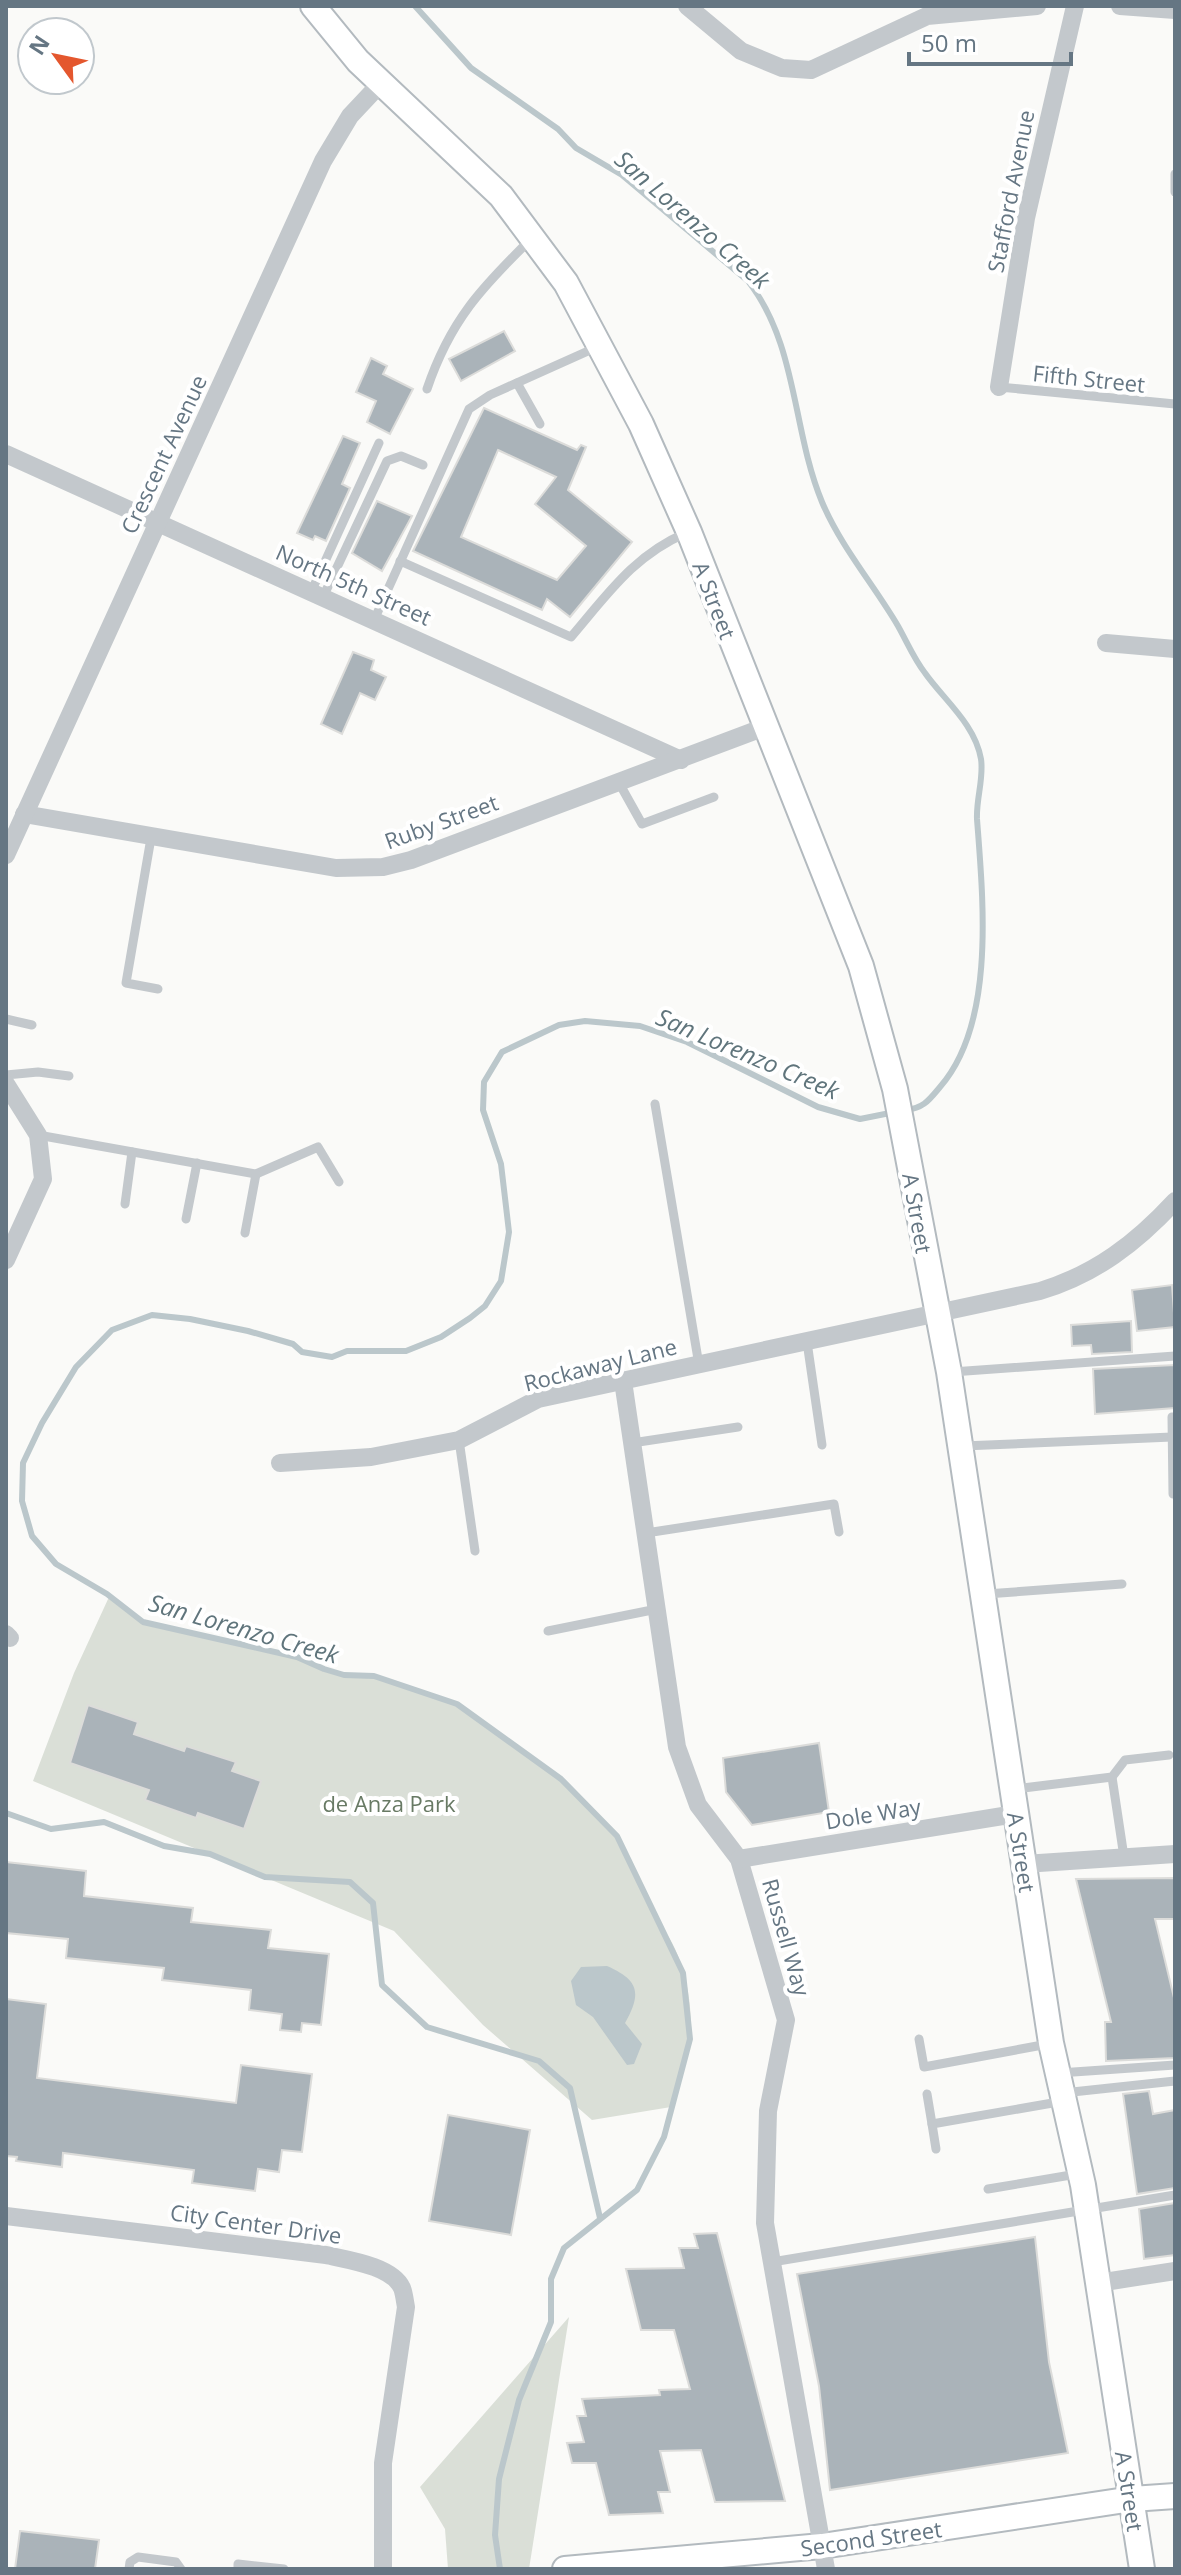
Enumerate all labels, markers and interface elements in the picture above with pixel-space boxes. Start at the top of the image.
north arrow [16,16,96,96]
scale bar [909,16,1071,66]
text: 50 m [921,26,977,59]
text: N [21,29,56,60]
street label: Stafford Avenue [980,107,1040,275]
water label: San Lorenzo Creek [608,142,779,296]
street label: Fifth Street [1031,357,1147,399]
street label: Crescent Avenue [113,370,213,538]
street label: North 5th Street [272,536,436,632]
street label: A Street [686,557,744,643]
street label: Ruby Street [380,787,502,855]
water label: San Lorenzo Creek [652,1000,846,1107]
street label: A Street [896,1170,940,1256]
street label: Rockaway Lane [520,1330,680,1398]
water label: San Lorenzo Creek [145,1585,344,1671]
park label: de Anza Park [322,1788,456,1818]
street label: Dole Way [823,1790,924,1835]
street label: A Street [1001,1810,1043,1895]
street label: Russell Way [756,1875,818,2000]
street label: City Center Drive [169,2196,343,2250]
street label: A Street [1109,2449,1151,2534]
street label: Second Street [798,2513,944,2563]

